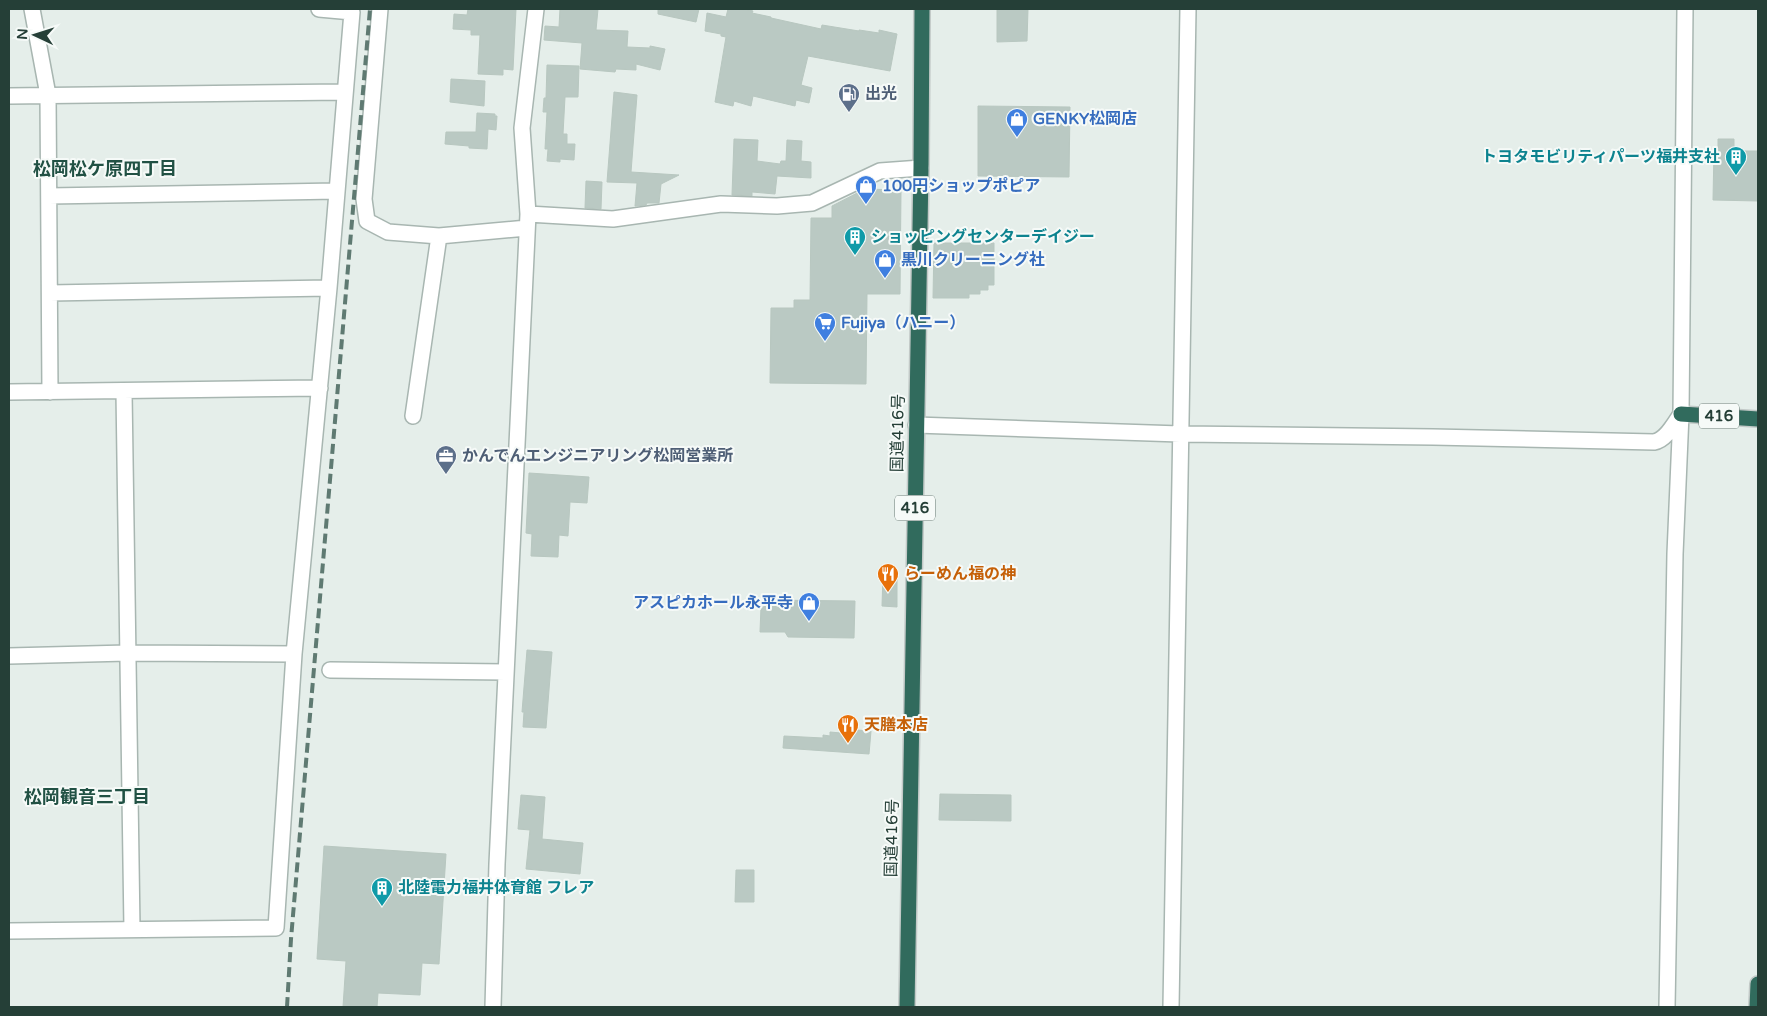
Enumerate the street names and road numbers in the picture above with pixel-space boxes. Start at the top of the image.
street label: 国道416号 [887,394,909,472]
road number: 416 [1699,404,1739,428]
road number: 416 [895,496,935,520]
street label: 国道416号 [881,799,903,877]

